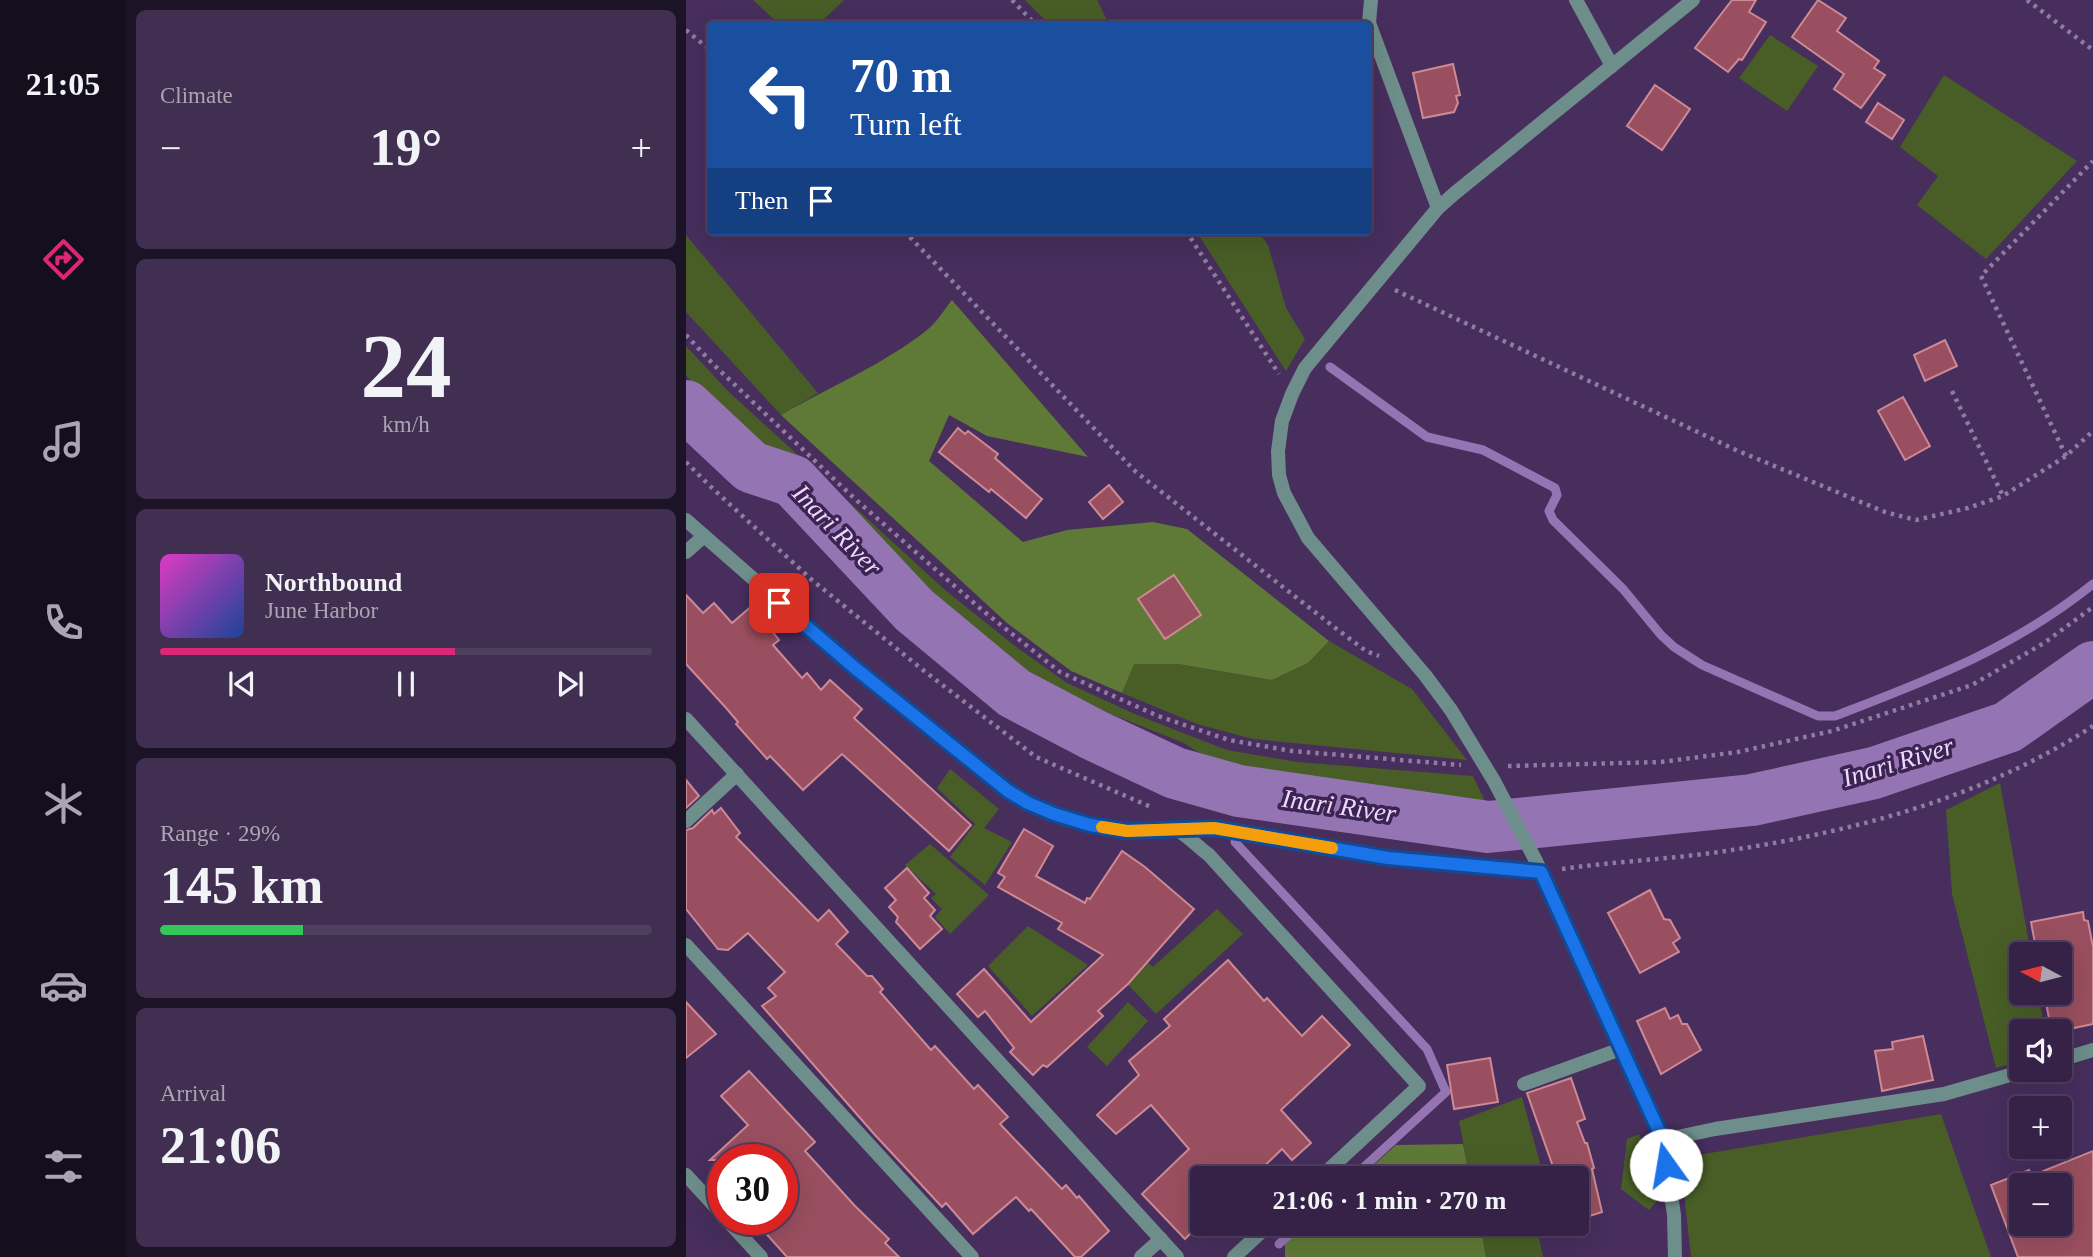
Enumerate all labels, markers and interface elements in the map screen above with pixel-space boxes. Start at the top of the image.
text: 70 m [850,48,952,103]
icon: left [735,49,826,140]
text: 21:05 [26,66,100,102]
text: Climate [160,83,233,108]
text: Turn left [850,106,962,142]
text: 19° [370,119,442,176]
text: − [160,127,181,169]
text: + [631,127,652,169]
icon: arrive [802,182,840,220]
text: Then [735,186,788,215]
icon: directions [39,235,88,284]
text: 24 [361,316,452,417]
text: km/h [382,412,430,437]
icon: music [39,417,88,466]
water label: Inari River [786,478,888,582]
text: Northbound [265,568,402,597]
pin [749,573,809,633]
icon: arrive [760,584,798,622]
icon: phone [39,598,88,647]
text: June Harbor [265,598,378,623]
icon: previous [223,665,261,703]
icon: pause [387,665,425,703]
icon: next [551,665,589,703]
water label: Inari River [1838,731,1958,793]
icon: climate [39,779,88,828]
water label: Inari River [1279,784,1399,828]
text: Range · 29% [160,821,280,846]
text: 145 km [160,857,323,914]
north arrow [2009,942,2072,1004]
map controls [2009,942,2072,1236]
icon: car [39,961,88,1010]
button: sound [2009,1019,2072,1082]
text: Arrival [160,1081,226,1106]
button: + [2009,1096,2072,1159]
text: 21:06 [160,1117,281,1174]
position arrow [1629,1128,1703,1202]
icon: filters [39,1142,88,1191]
speed limit sign: 30 [707,1144,798,1235]
button: − [2009,1173,2072,1236]
text: 21:06 · 1 min · 270 m [1273,1186,1507,1215]

